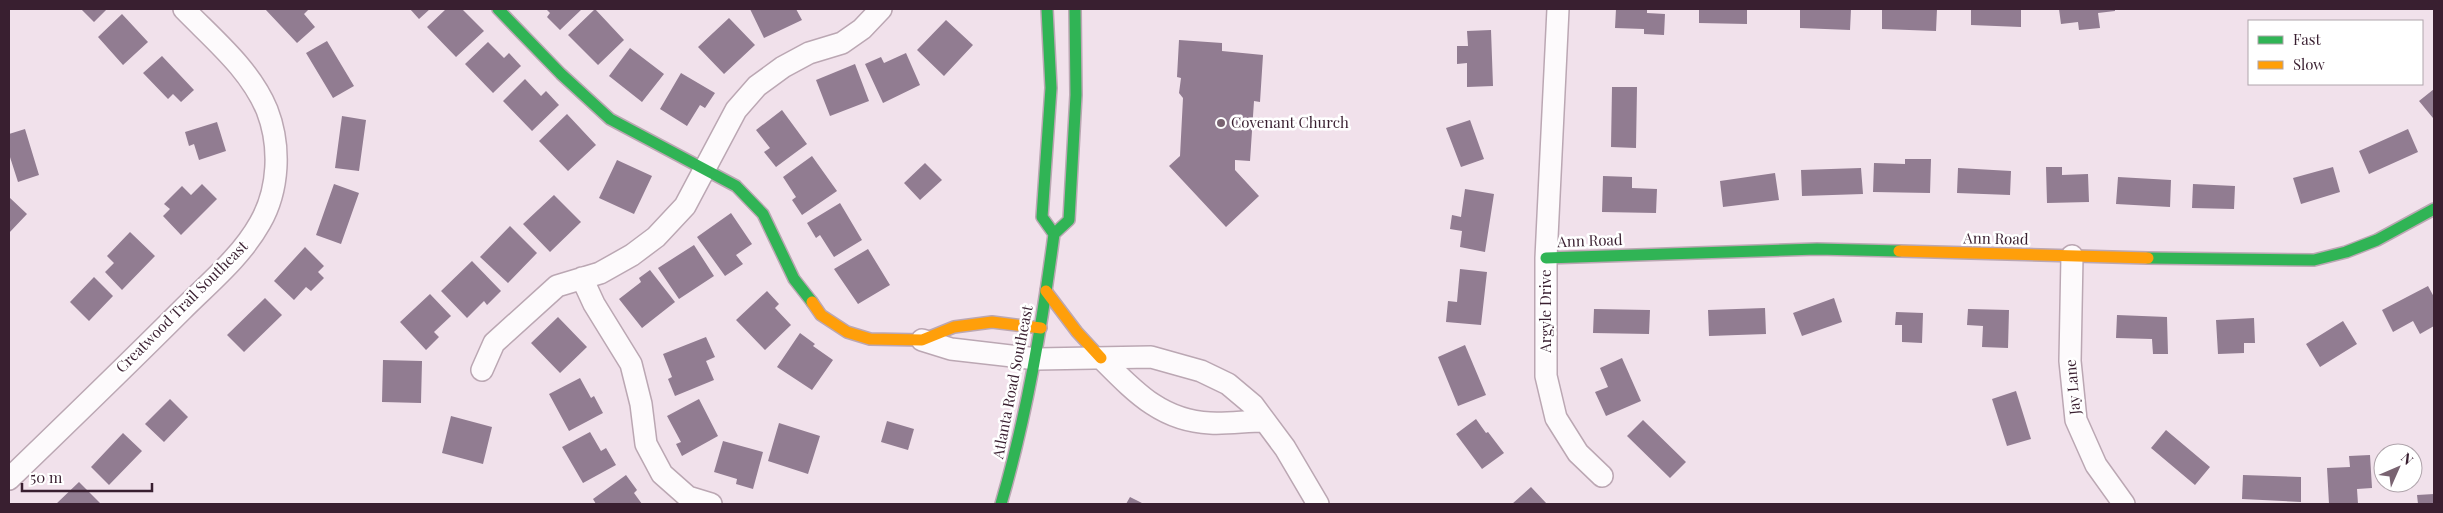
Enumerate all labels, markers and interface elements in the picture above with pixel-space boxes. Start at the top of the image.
legend [2248,20,2423,85]
text: Fast [2293,29,2322,49]
text: Slow [2293,54,2325,74]
place label: Covenant Church [1231,112,1349,132]
marker: Covenant Church [1215,117,1227,129]
street label: Ann Road [1962,227,2029,249]
street label: Ann Road [1556,229,1623,251]
street label: Creatwood Trail Southeast [111,235,252,377]
street label: Argyle Drive [1535,269,1555,354]
street label: Atlanta Road Southeast [987,303,1037,461]
street label: Jay Lane [2060,358,2084,417]
north arrow [2373,443,2423,493]
text: N [2397,448,2418,469]
scale bar [22,460,152,492]
text: 50 m [30,467,63,487]

